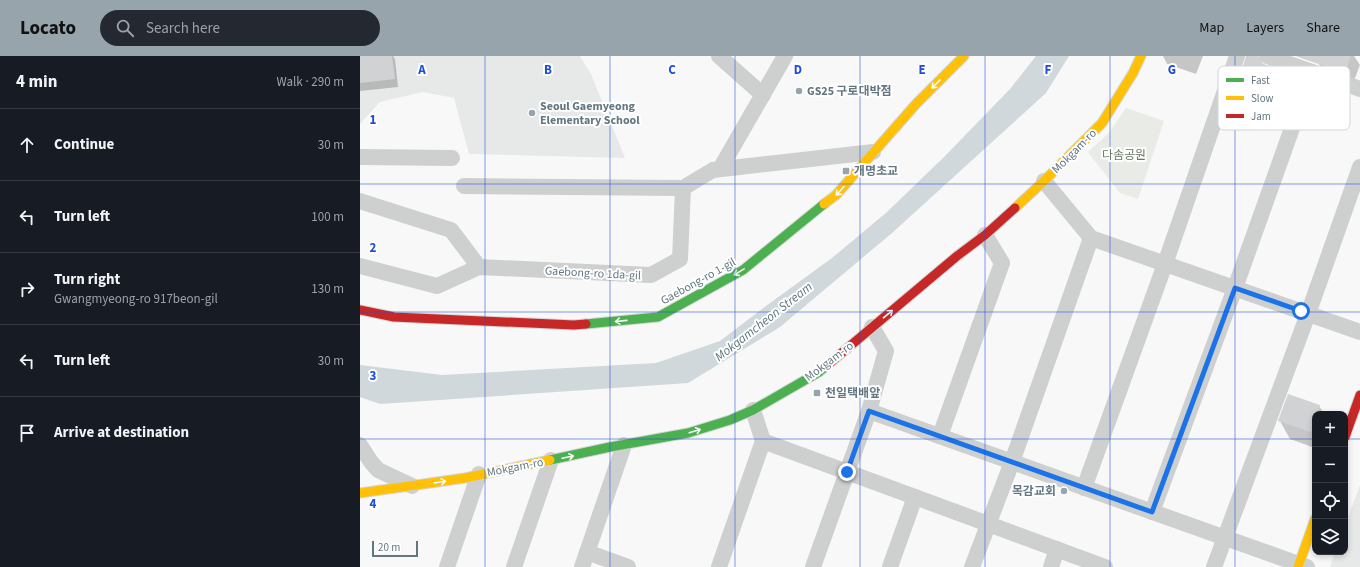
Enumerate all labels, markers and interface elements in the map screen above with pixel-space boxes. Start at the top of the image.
search box [100,10,380,46]
text: Locato [20,15,76,42]
icon: search [114,17,136,39]
text: Search here [146,18,220,39]
text: Map [1199,18,1224,38]
text: Layers [1246,18,1284,38]
text: Share [1306,18,1340,38]
text: A [417,61,426,79]
text: B [544,61,552,79]
text: C [668,61,676,79]
text: D [794,61,802,79]
text: E [918,61,926,79]
text: F [1045,61,1052,79]
text: G [1168,61,1176,79]
legend [1218,66,1350,130]
text: 4 min [16,70,57,94]
text: Walk · 290 m [276,73,344,91]
text: Fast [1251,73,1270,88]
one-way arrow [931,79,941,88]
place label: GS25 구로대박점 [807,83,892,100]
marker: GS25 구로대박점 [794,86,804,96]
text: Slow [1251,91,1274,106]
place label: Seoul Gaemyeong Elementary School [540,98,640,129]
marker: Seoul Gaemyeong Elementary School [527,108,537,118]
text: Jam [1251,109,1271,124]
text: 1 [370,111,377,129]
street label: Mokgam-ro [1048,125,1101,178]
icon: ahead [16,134,38,156]
text: Continue [54,134,114,155]
text: 30 m [318,136,344,154]
park label: 다솜공원 [1102,147,1146,164]
place label: 개명초교 [854,163,898,180]
marker: 개명초교 [841,166,851,176]
one-way arrow [835,185,844,196]
icon: left [16,206,38,228]
text: Turn left [54,206,110,227]
text: 100 m [311,208,344,226]
text: 2 [370,239,377,257]
street label: Gaebong-ro 1-gil [658,254,739,309]
street label: Gaebong-ro 1da-gil [544,262,642,285]
text: Turn right [54,269,120,290]
one-way arrow [733,269,745,277]
icon: right [16,278,38,300]
water label: Mokgamcheon Stream [711,278,816,366]
text: 130 m [311,280,344,298]
text: Gwangmyeong-ro 917beon-gil [54,290,218,308]
route start [1292,302,1310,320]
one-way arrow [883,309,893,318]
one-way arrow [615,317,628,324]
street label: Mokgam-ro [801,337,857,385]
icon: left [16,350,38,372]
text: Turn left [54,350,110,371]
text: 30 m [318,352,344,370]
text: 3 [370,367,377,385]
place label: 천일택배앞 [825,385,880,402]
marker: 천일택배앞 [812,388,822,398]
map controls [1312,411,1348,555]
button: + [1312,411,1348,447]
icon: arrive [16,422,38,444]
text: Arrive at destination [54,422,189,443]
one-way arrow [688,427,701,434]
button: − [1312,447,1348,483]
one-way arrow [561,452,574,460]
street label: Mokgam-ro [485,454,545,481]
route end [838,463,856,481]
one-way arrow [433,478,446,486]
place label: 목감교회 [1012,483,1056,500]
button: locate [1312,483,1348,519]
marker: 목감교회 [1059,486,1069,496]
text: 4 [370,495,377,513]
button: layers [1312,519,1348,555]
scale bar [372,539,418,558]
text: 20 m [378,540,400,555]

